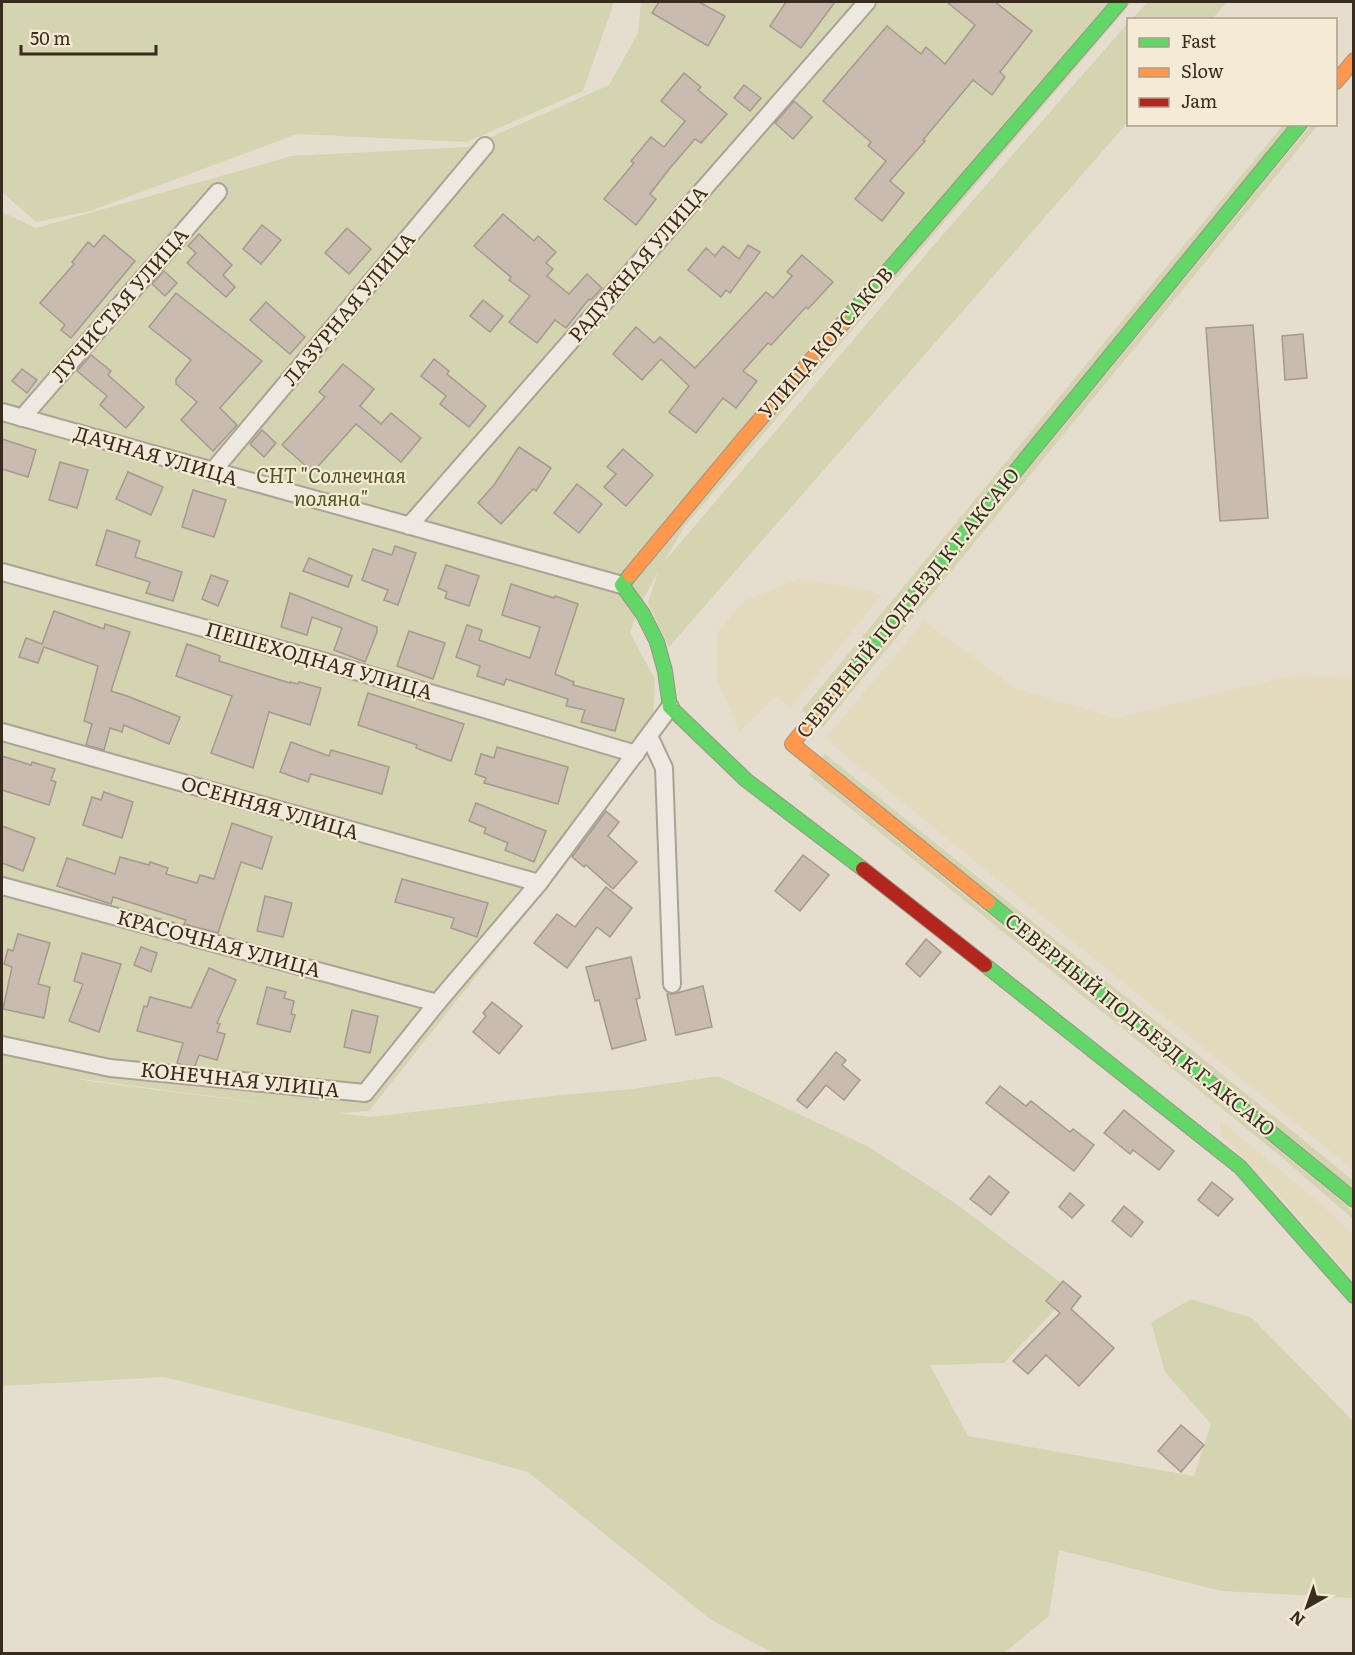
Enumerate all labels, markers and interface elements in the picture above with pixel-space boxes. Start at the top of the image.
scale bar [21,18,156,56]
legend [1127,18,1337,126]
text: 50 m [30,24,71,51]
text: Fast [1181,27,1217,54]
text: Slow [1181,57,1224,84]
text: Jam [1181,87,1217,114]
street label: РАДУЖНАЯ УЛИЦА [560,177,713,348]
street label: ЛУЧИСТАЯ УЛИЦА [43,219,194,388]
street label: ЛАЗУРНАЯ УЛИЦА [274,224,421,391]
street label: УЛИЦА КОРСАКОВ [750,259,899,424]
street label: ДАЧНАЯ УЛИЦА [71,416,242,492]
park label: СНТ "Солнечная поляна" [256,459,407,512]
street label: СЕВЕРНЫЙ ПОДЪЕЗД К Г.АКСАЮ [788,460,1025,744]
street label: ПЕШЕХОДНАЯ УЛИЦА [202,612,437,706]
street label: ОСЕННЯЯ УЛИЦА [178,766,363,846]
street label: КРАСОЧНАЯ УЛИЦА [114,900,325,984]
street label: СЕВЕРНЫЙ ПОДЪЕЗД К Г.АКСАЮ [999,905,1283,1142]
street label: КОНЕЧНАЯ УЛИЦА [139,1053,342,1103]
north arrow [1277,1577,1337,1637]
text: N [1284,1606,1310,1633]

